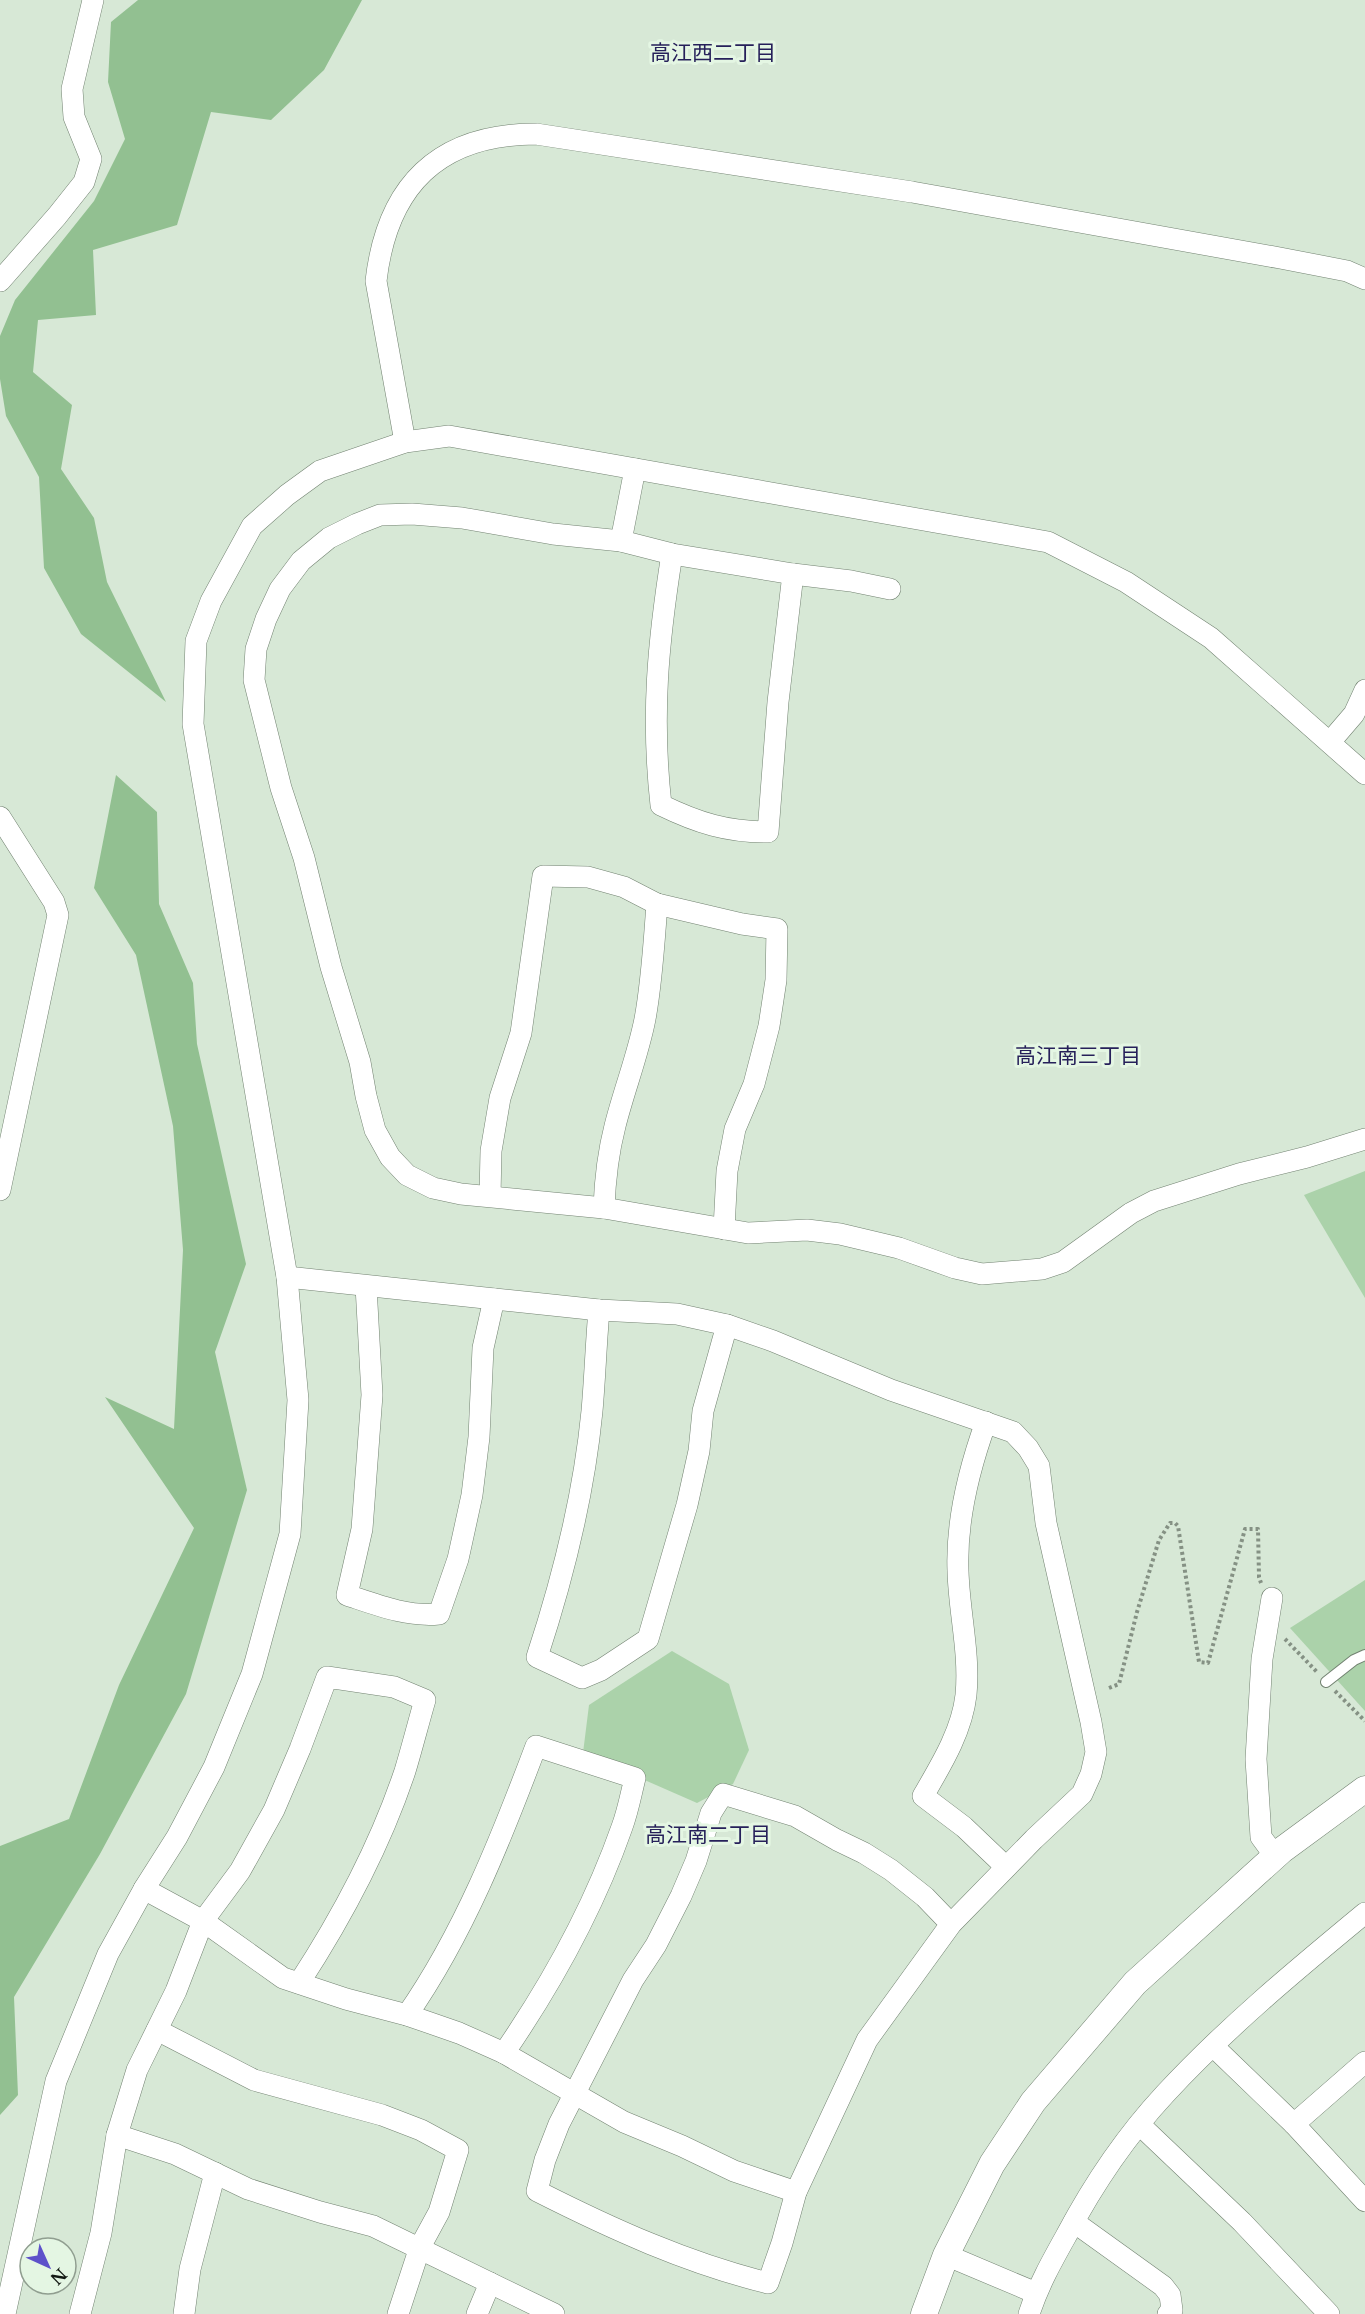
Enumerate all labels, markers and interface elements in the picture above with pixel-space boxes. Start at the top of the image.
district label: 高江西二丁目 [650,40,776,66]
district label: 高江南三丁目 [1015,1043,1141,1069]
district label: 高江南二丁目 [645,1822,771,1848]
north arrow [18,2236,78,2296]
text: N [46,2264,71,2289]

